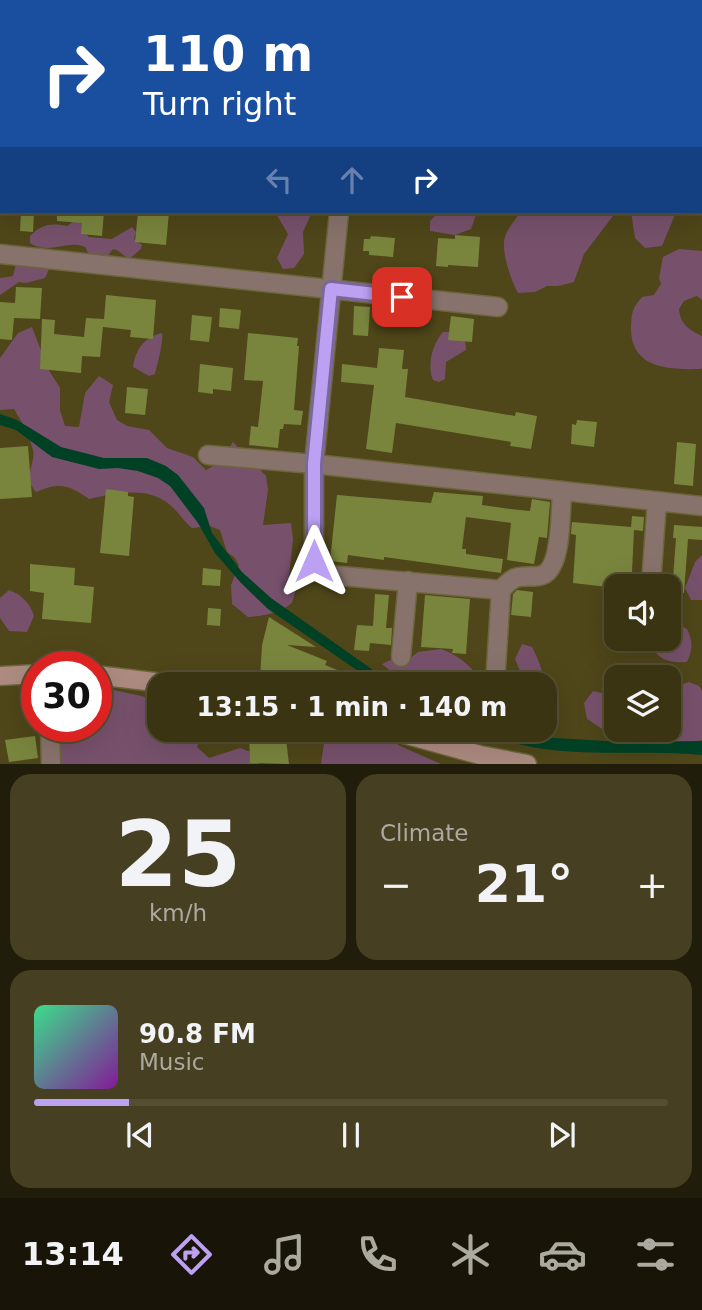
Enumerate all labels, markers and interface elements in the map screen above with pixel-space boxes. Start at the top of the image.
text: 110 m [143,26,313,83]
icon: right [28,28,119,119]
text: Turn right [143,85,296,123]
icon: left [260,161,298,199]
icon: ahead [333,161,371,199]
icon: right [406,161,444,199]
pin [372,267,432,327]
icon: arrive [383,278,421,316]
position arrow [277,524,351,598]
map controls [604,574,681,742]
button: sound [604,574,681,651]
speed limit sign: 30 [21,651,112,742]
button: layers [604,665,681,742]
text: 13:15 · 1 min · 140 m [197,692,507,722]
text: 25 [115,802,241,907]
text: Climate [380,820,469,846]
text: 21° [475,854,573,914]
text: − [380,863,412,907]
text: + [636,863,668,907]
text: km/h [149,900,207,926]
text: 90.8 FM [139,1019,256,1049]
text: Music [139,1049,204,1075]
icon: previous [121,1116,159,1154]
icon: pause [332,1116,370,1154]
icon: next [543,1116,581,1154]
icon: directions [167,1230,216,1279]
icon: music [260,1230,309,1279]
icon: phone [353,1230,402,1279]
icon: climate [446,1230,495,1279]
icon: car [538,1230,587,1279]
icon: filters [631,1230,680,1279]
text: 13:14 [22,1235,124,1273]

